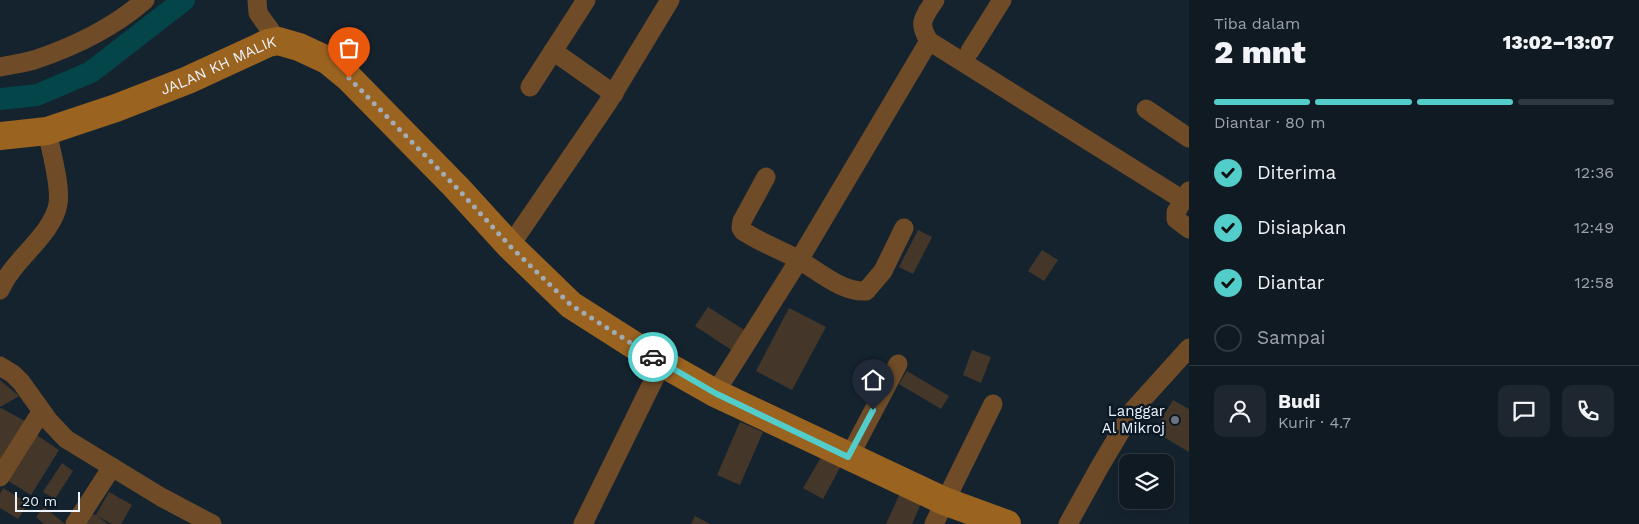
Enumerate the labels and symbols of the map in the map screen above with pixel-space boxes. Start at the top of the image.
pin [328,27,370,78]
street label: JALAN KH MALIK [158,33,278,99]
courier [628,332,678,382]
pin [852,359,894,410]
place label: Langgar Al Mikroj [1102,402,1165,437]
marker: Langgar Al Mikroj [1169,414,1181,426]
scale bar [15,489,80,512]

